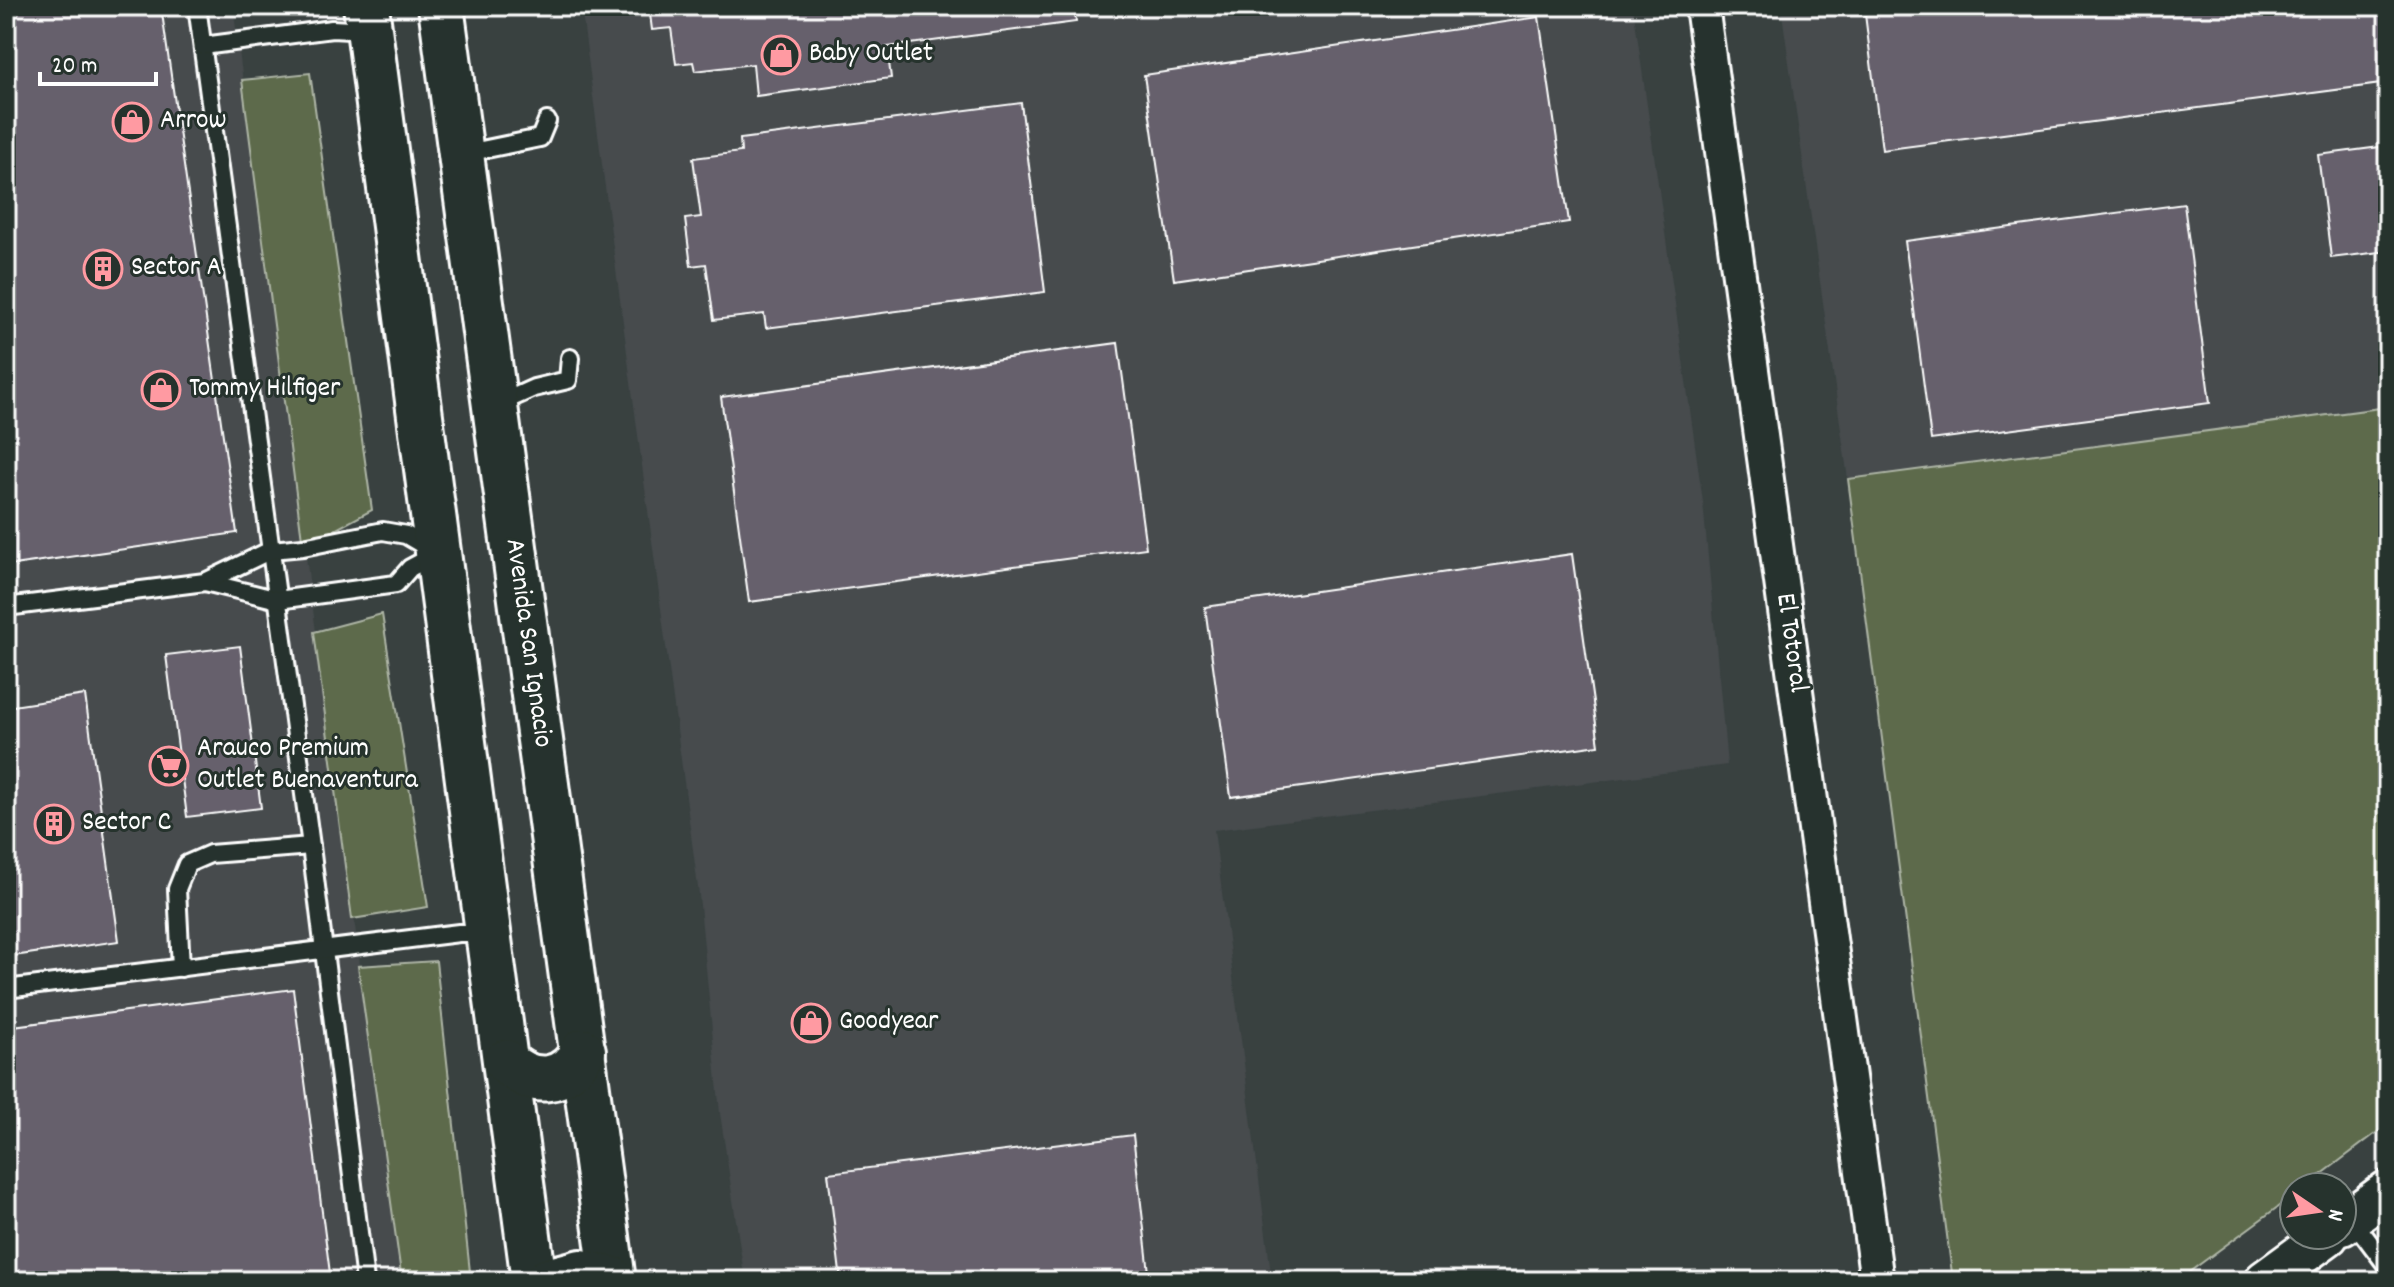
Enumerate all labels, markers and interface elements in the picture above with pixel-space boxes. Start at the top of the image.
shop icon: Baby Outlet [760,34,802,76]
place label: Baby Outlet [809,35,933,75]
scale bar [40,36,156,86]
text: 20 m [52,50,98,84]
shop icon: Arrow [111,101,153,143]
place label: Arrow [160,102,227,142]
building icon: Sector A [82,248,124,290]
place label: Sector A [131,249,222,289]
shop icon: Tommy Hilfiger [140,369,182,411]
place label: Tommy Hilfiger [189,370,341,410]
street label: Avenida San Ignacio [493,536,561,750]
street label: El Totoral [1763,591,1817,696]
place label: Arauco Premium Outlet Buenaventura [197,730,419,802]
supermarket icon: Arauco Premium Outlet Buenaventura [148,745,190,787]
building icon: Sector C [33,803,75,845]
place label: Sector C [82,804,172,844]
shop icon: Goodyear [790,1002,832,1044]
place label: Goodyear [839,1003,939,1043]
north arrow [2278,1171,2358,1251]
text: N [2318,1206,2350,1224]

